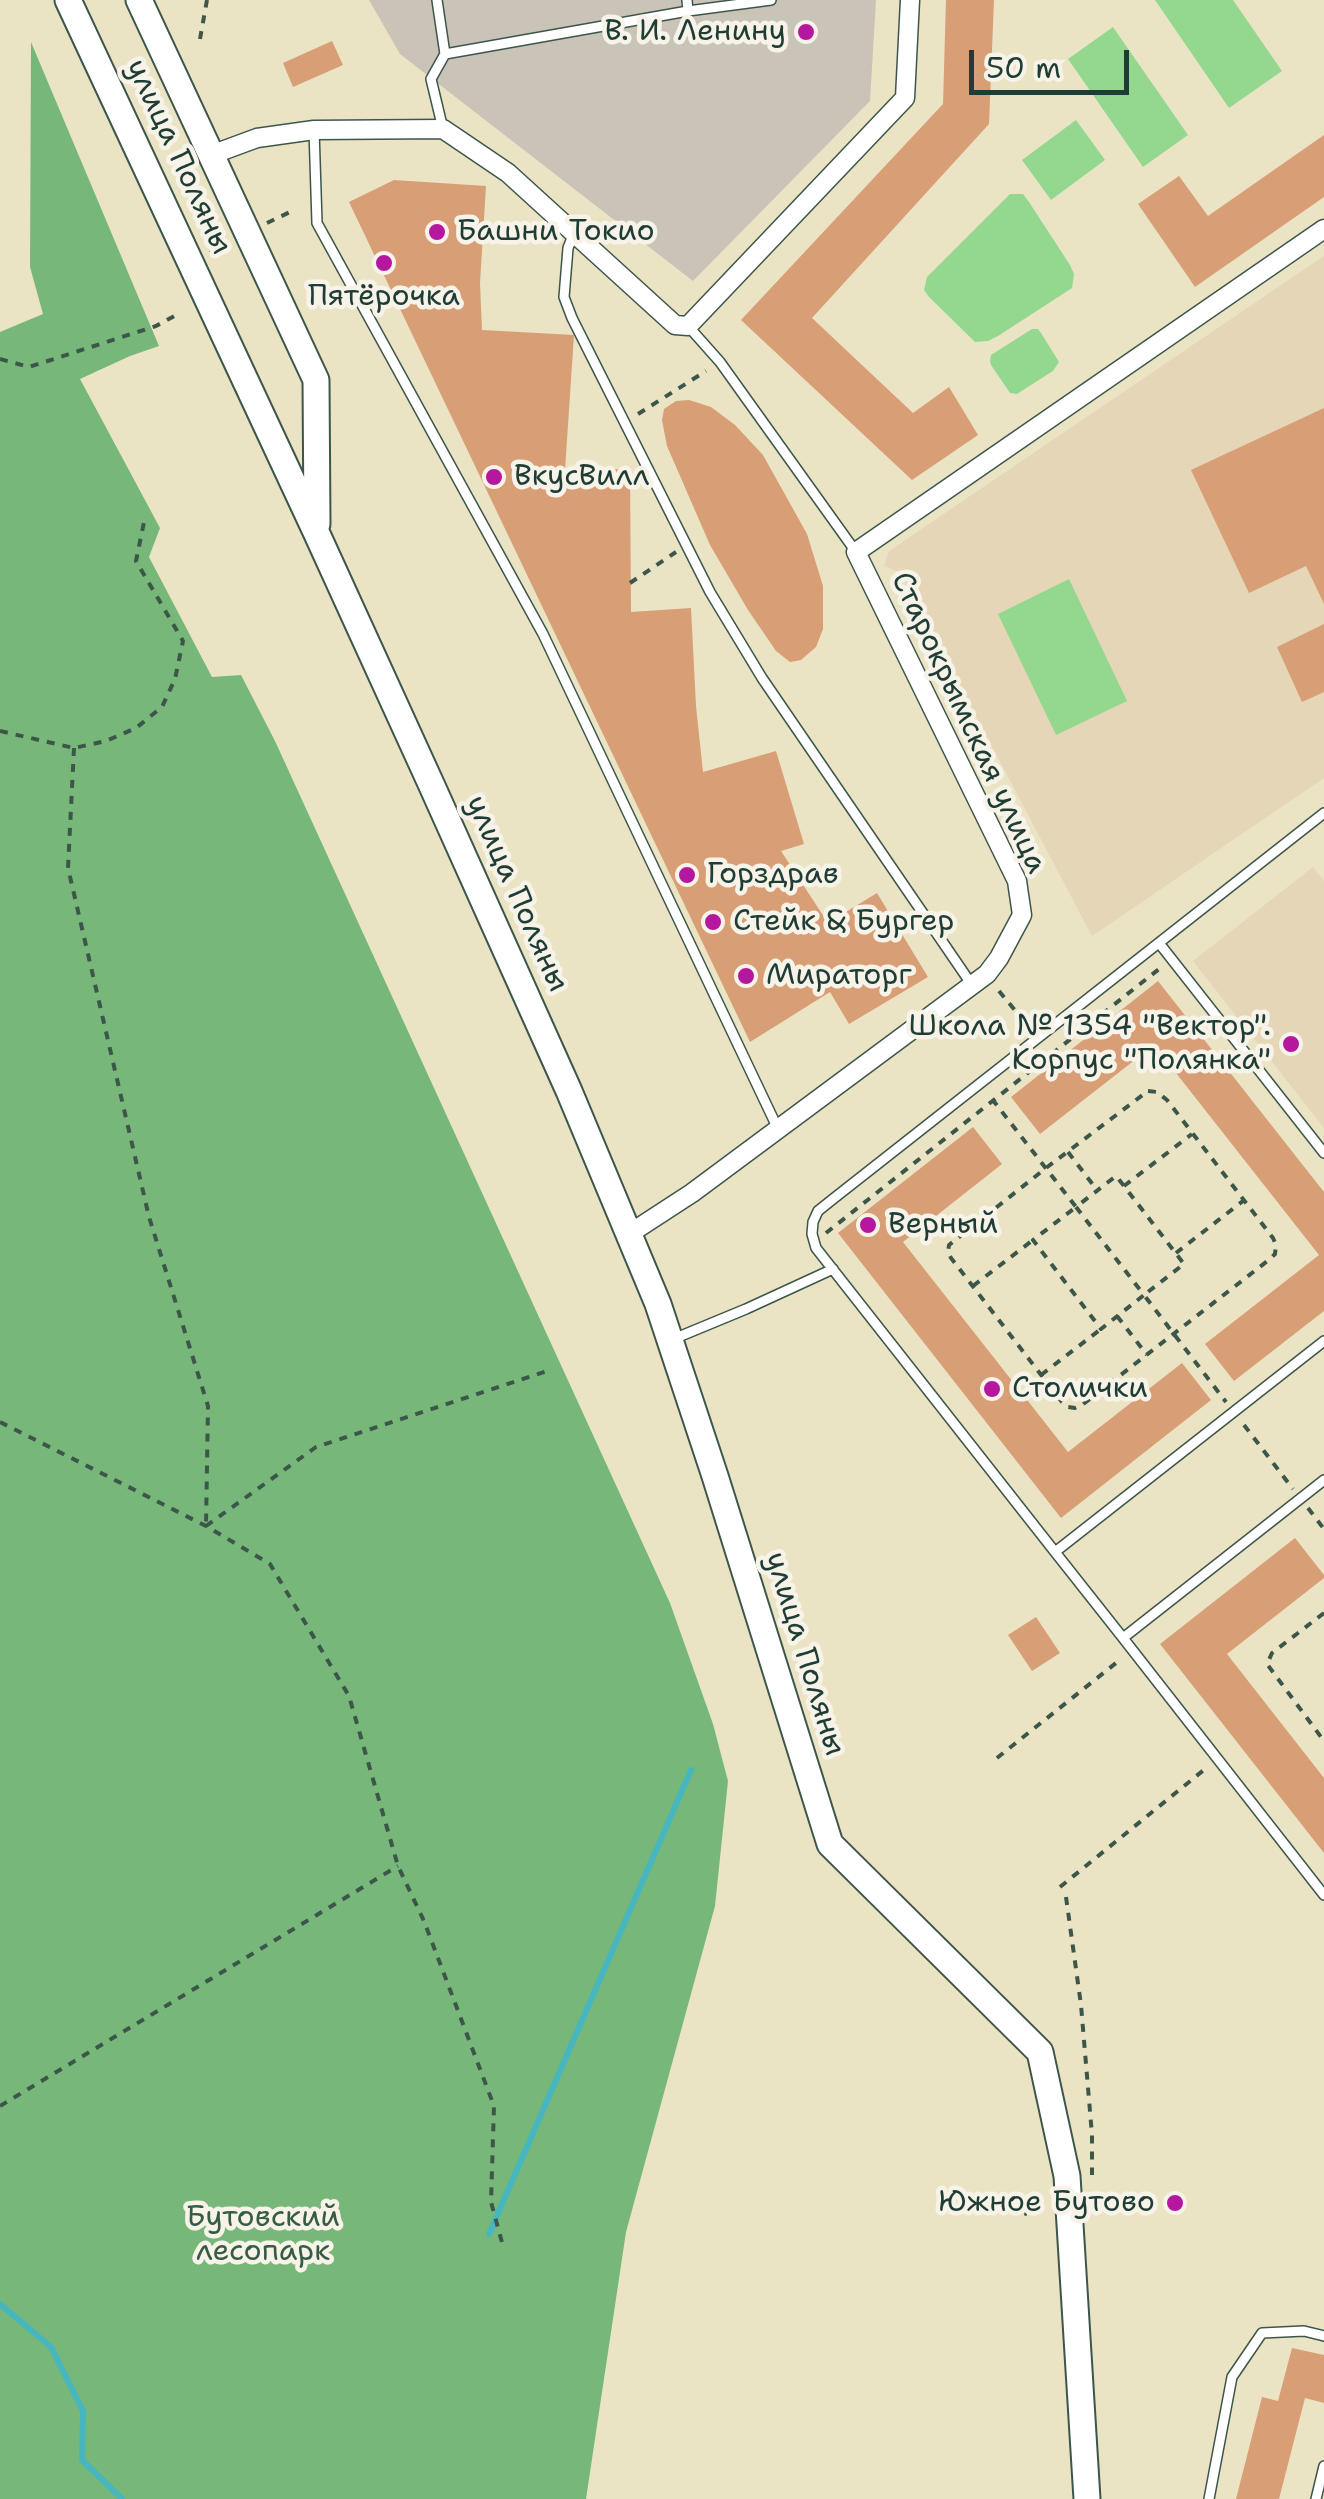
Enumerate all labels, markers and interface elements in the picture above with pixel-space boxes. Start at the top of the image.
place label: В. И. Ленину [605,14,786,50]
marker: В. И. Ленину [795,21,817,43]
scale bar [974,30,1134,92]
text: 50 m [986,47,1061,88]
street label: улица Поляны [117,54,239,260]
place label: Башни Токио [457,214,655,250]
marker: Башни Токио [426,221,448,243]
marker: Пятёрочка [373,252,395,274]
place label: Пятёрочка [308,279,460,315]
place label: ВкусВилл [514,459,649,495]
marker: ВкусВилл [483,466,505,488]
street label: Старокрымская улица [882,567,1054,879]
street label: улица Поляны [457,790,575,998]
place label: Горздрав [707,857,839,893]
marker: Горздрав [676,864,698,886]
place label: Стейк & Бургер [733,904,954,940]
marker: Стейк & Бургер [702,911,724,933]
place label: Мираторг [766,958,912,994]
marker: Мираторг [735,965,757,987]
place label: Школа № 1354 "Вектор". Корпус "Полянка" [909,1009,1271,1080]
marker: Школа № 1354 "Вектор". Корпус "Полянка" [1280,1033,1302,1055]
place label: Верный [888,1207,998,1243]
marker: Верный [857,1214,879,1236]
place label: Столички [1012,1371,1148,1407]
marker: Столички [981,1378,1003,1400]
street label: улица Поляны [756,1548,852,1760]
place label: Южное Бутово [938,2185,1155,2221]
marker: Южное Бутово [1164,2192,1186,2214]
park label: Бутовский лесопарк [186,2200,340,2270]

